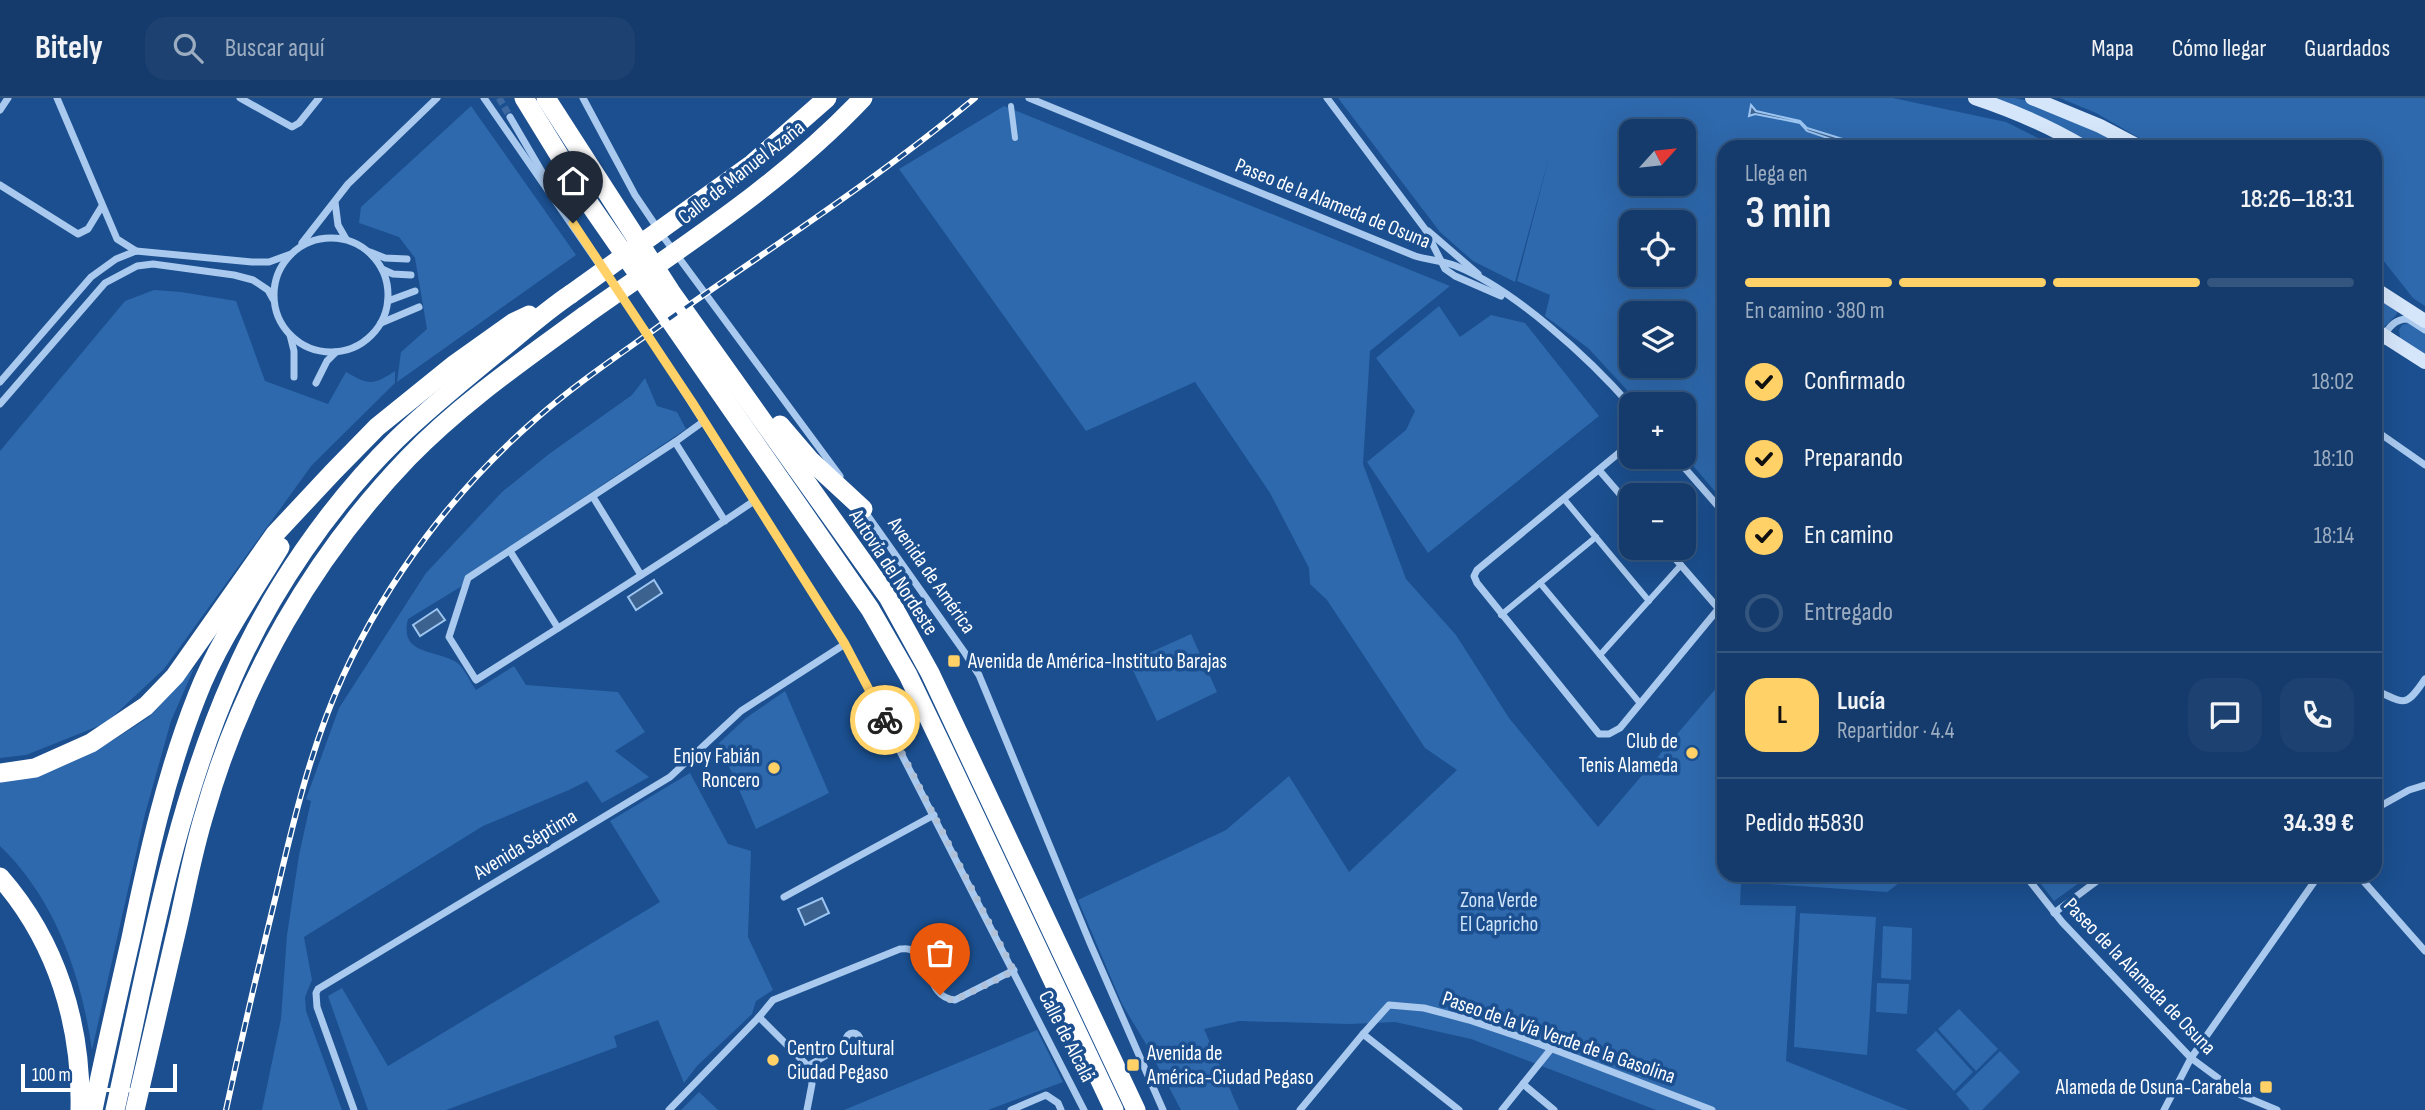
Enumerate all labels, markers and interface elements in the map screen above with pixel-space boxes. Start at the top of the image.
search box [145,17,635,80]
text: Bitely [35,28,103,68]
icon: search [169,29,207,67]
text: Buscar aquí [225,33,325,64]
text: Mapa [2091,34,2134,63]
text: Cómo llegar [2172,34,2266,63]
text: Guardados [2304,34,2390,63]
street label: Calle de Manuel Azaña [673,115,810,230]
north arrow [1619,119,1696,196]
map controls [1619,119,1696,560]
pin [543,151,603,223]
street label: Paseo de la Alameda de Osuna [1232,153,1434,254]
text: Llega en [1745,160,1808,188]
icon: home [554,162,592,200]
text: 18:26–18:31 [2241,184,2354,215]
text: 3 min [1745,186,1832,241]
button: locate [1619,210,1696,287]
text: En camino · 380 m [1745,297,1884,325]
button: layers [1619,301,1696,378]
icon: check [1745,363,1783,401]
text: Confirmado [1804,366,1905,397]
text: 18:02 [2312,368,2354,396]
button: + [1619,392,1696,469]
icon: check [1745,440,1783,478]
text: Preparando [1804,443,1903,474]
text: 18:10 [2313,445,2354,473]
button: − [1619,483,1696,560]
street label: Autovía del Nordeste [843,504,944,640]
street label: Avenida de América [882,512,981,638]
icon: check [1745,517,1783,555]
text: En camino [1804,520,1894,551]
text: 18:14 [2314,522,2354,550]
text: Entregado [1804,597,1893,628]
place label: Avenida de América-Instituto Barajas [967,649,1227,674]
marker: Avenida de América-Instituto Barajas [946,653,962,669]
button: chat [2188,678,2262,752]
button: phone [2280,678,2354,752]
courier [850,685,920,755]
text: Lucía [1837,686,1885,717]
text: L [1777,700,1787,731]
icon: bike [866,701,904,739]
text: Repartidor · 4.4 [1837,717,1954,745]
place label: Club de Tenis Alameda [1579,729,1678,778]
place label: Enjoy Fabián Roncero [673,744,760,793]
marker: Club de Tenis Alameda [1684,745,1700,761]
marker: Enjoy Fabián Roncero [766,760,782,776]
street label: Avenida Séptima [468,804,582,886]
text: Pedido #5830 [1745,808,1864,839]
text: 34.39 € [2283,808,2354,839]
park label: Zona Verde El Capricho [1460,888,1538,937]
street label: Paseo de la Alameda de Osuna [2058,893,2221,1060]
pin [910,923,970,995]
icon: bag [921,934,959,972]
street label: Calle de Alcalá [1033,986,1100,1086]
street label: Paseo de la Vía Verde de la Gasolina [1439,986,1679,1089]
place label: Centro Cultural Ciudad Pegaso [787,1036,894,1085]
place label: Avenida de América-Ciudad Pegaso [1146,1041,1314,1090]
marker: Centro Cultural Ciudad Pegaso [765,1052,781,1068]
marker: Avenida de América-Ciudad Pegaso [1125,1057,1141,1073]
scale bar [21,1061,177,1093]
text: 100 m [32,1064,71,1087]
place label: Alameda de Osuna-Carabela [2055,1075,2252,1100]
marker: Alameda de Osuna-Carabela [2258,1079,2274,1095]

